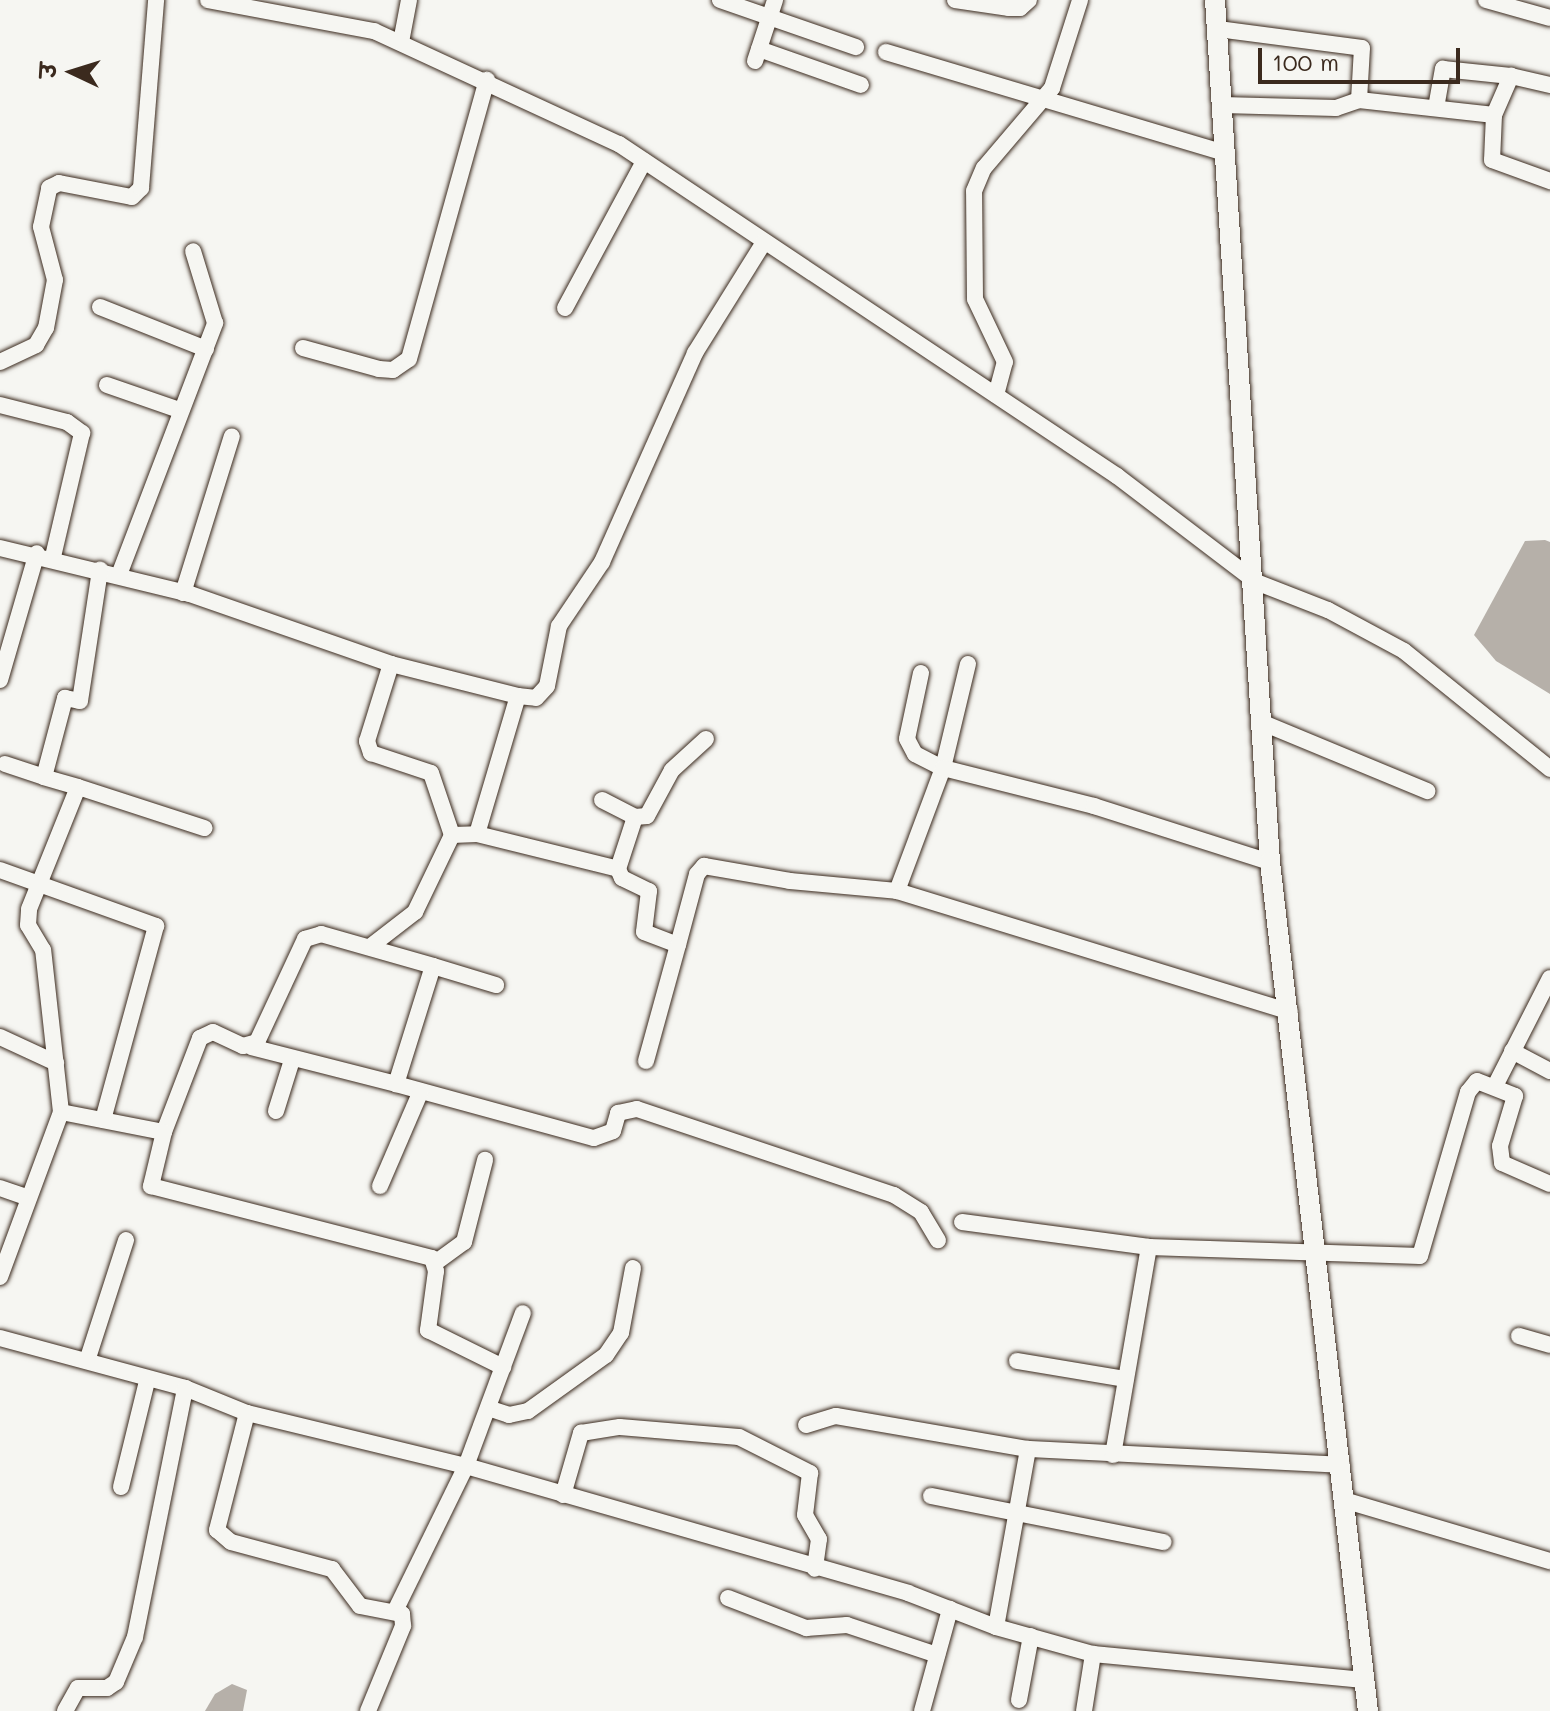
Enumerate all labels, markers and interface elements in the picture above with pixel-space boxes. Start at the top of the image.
north arrow [32,32,112,112]
scale bar [1262,32,1464,82]
text: 100 m [1272,46,1339,77]
text: उ [33,62,63,79]

